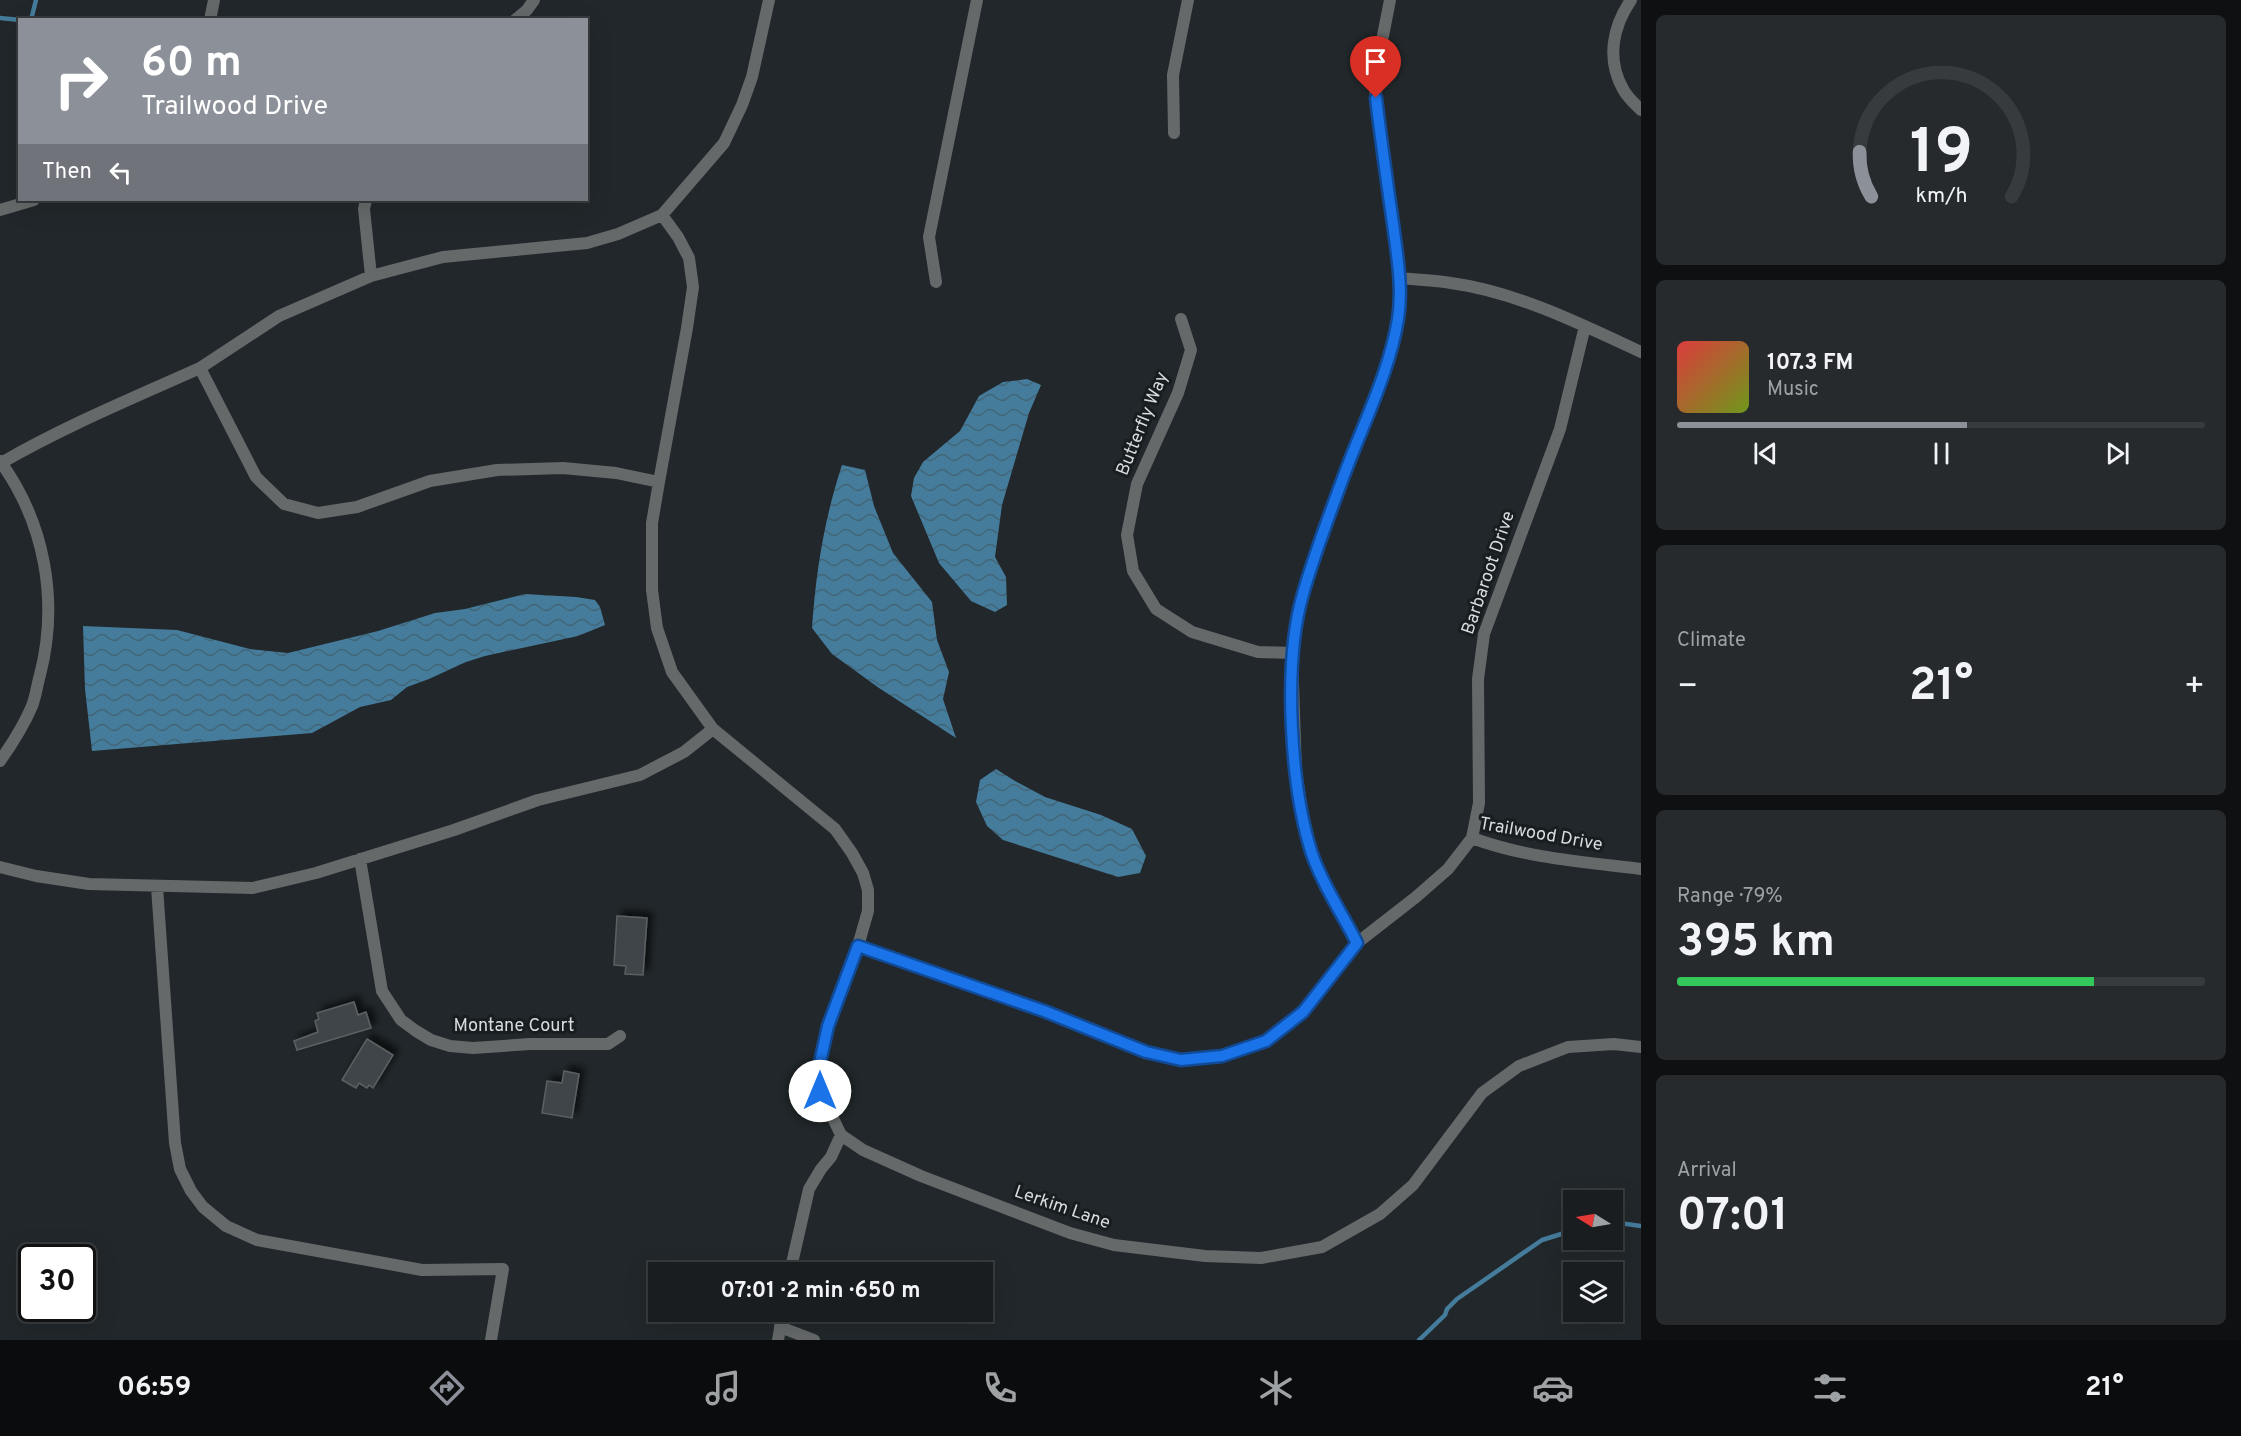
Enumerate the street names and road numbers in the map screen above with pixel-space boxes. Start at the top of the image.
street label: Butterfly Way [1112,369,1174,479]
street label: Barbaroot Drive [1457,508,1521,638]
street label: Trailwood Drive [1478,813,1604,857]
street label: Montane Court [453,1015,575,1038]
street label: Lerkim Lane [1011,1181,1113,1235]

